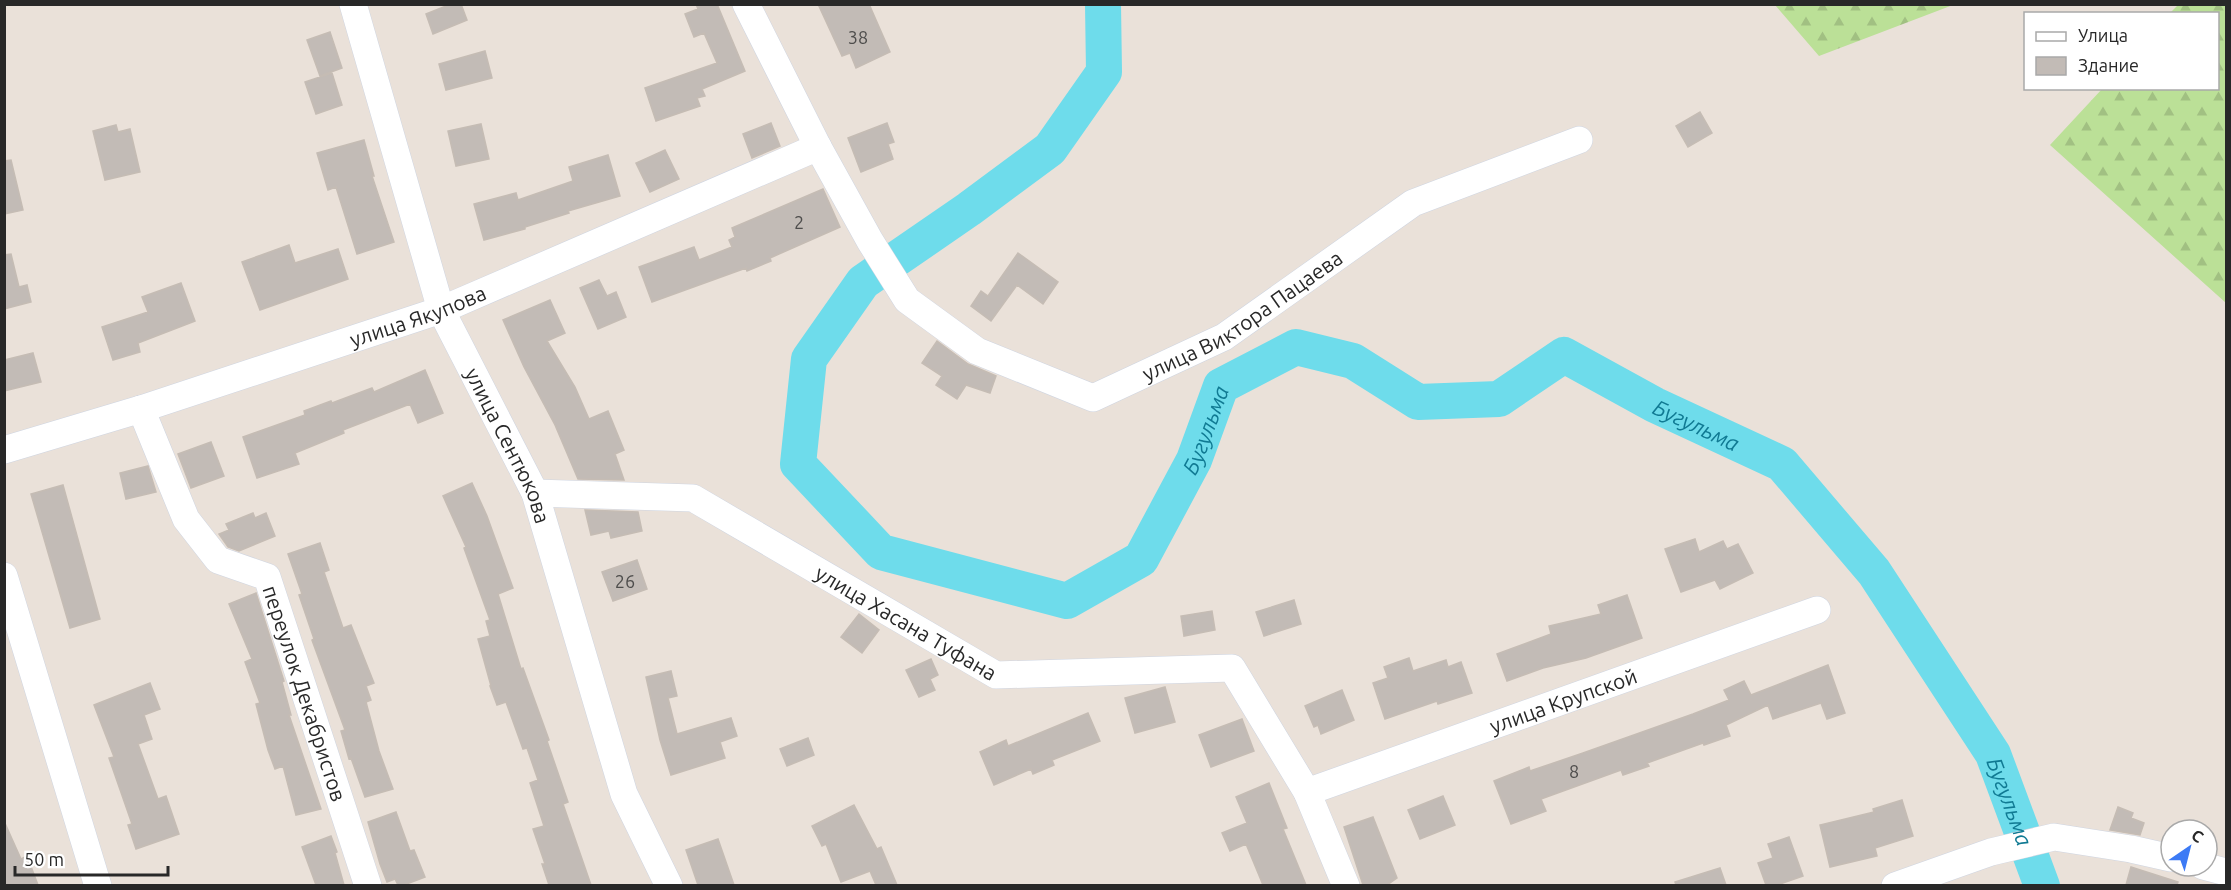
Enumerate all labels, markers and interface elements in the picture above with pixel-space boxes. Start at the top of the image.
legend [2024,12,2219,90]
text: Улица [2078,25,2128,45]
house number: 38 [848,27,868,47]
text: Здание [2078,55,2139,75]
house number: 2 [794,212,804,232]
street label: улица Виктора Пацаева [1138,245,1347,385]
street label: улица Якупова [347,280,490,351]
street label: улица Сентюкова [461,364,555,526]
water label: Бугульма [1176,382,1233,478]
water label: Бугульма [1650,394,1744,455]
street label: улица Хасана Туфана [811,560,1001,685]
house number: 26 [615,571,635,591]
street label: переулок Декабристов [259,582,351,804]
street label: улица Крупской [1486,663,1640,738]
water label: Бугульма [1983,754,2038,849]
house number: 8 [1569,761,1579,781]
north arrow [2159,818,2219,878]
text: С [2188,825,2207,846]
scale bar [15,839,168,877]
text: 50 m [24,849,64,869]

